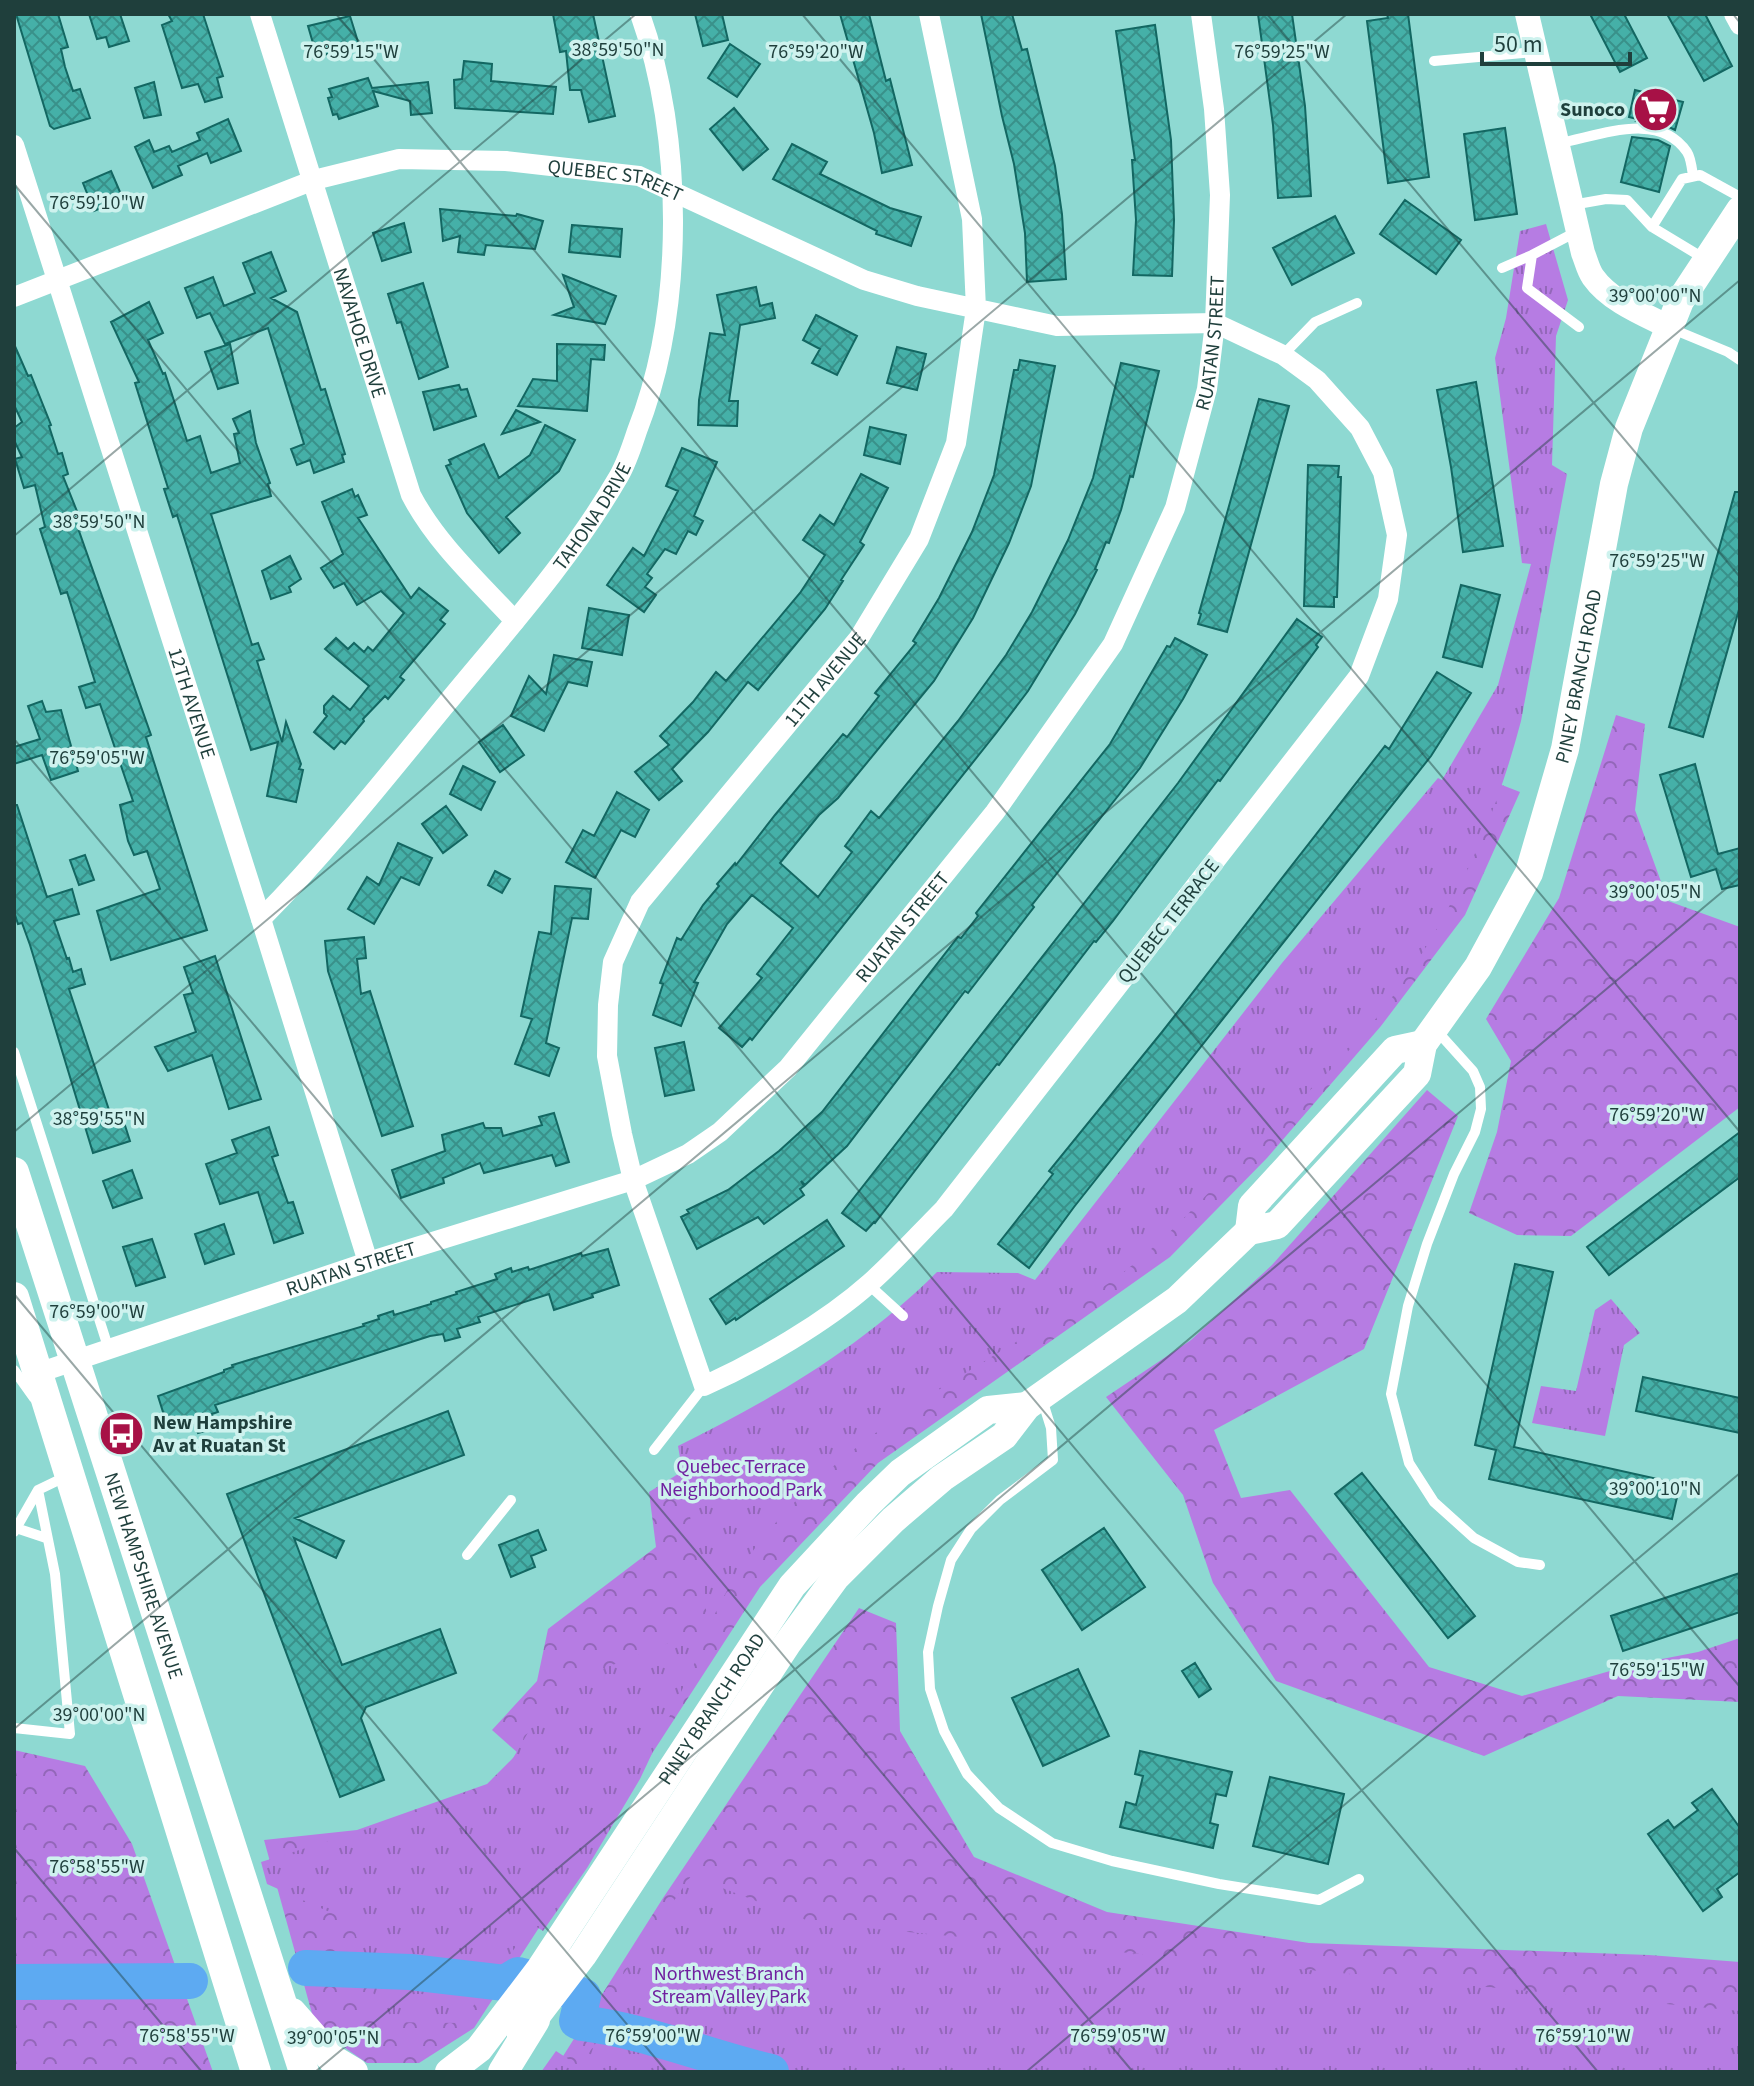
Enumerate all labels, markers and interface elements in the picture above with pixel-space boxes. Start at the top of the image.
scale bar [1482,16,1630,66]
text: 50 m [1494,27,1543,62]
text: 38°59'50"N [572,36,664,64]
text: 76°59'15"W [303,38,399,66]
text: 76°59'20"W [768,38,864,66]
text: 76°59'25"W [1234,38,1330,66]
supermarket icon: Sunoco [1632,85,1680,133]
place label: Sunoco [1560,96,1625,124]
street label: QUEBEC STREET [546,153,687,209]
text: 76°59'10"W [49,189,145,217]
street label: NAVAHOE DRIVE [325,264,393,402]
street label: RUATAN STREET [1189,275,1232,414]
text: 39°00'00"N [1609,282,1701,310]
street label: TAHONA DRIVE [547,458,639,577]
text: 38°59'50"N [53,508,145,536]
text: 76°59'25"W [1609,547,1705,575]
street label: PINEY BRANCH ROAD [1549,587,1609,767]
street label: 11TH AVENUE [778,627,873,733]
street label: 12TH AVENUE [160,644,222,763]
text: 76°59'05"W [49,744,145,772]
street label: QUEBEC TERRACE [1111,853,1226,990]
street label: RUATAN STREET [849,866,957,989]
text: 39°00'05"N [1609,878,1701,906]
text: 76°59'20"W [1609,1101,1705,1129]
text: 38°59'55"N [53,1105,145,1133]
street label: RUATAN STREET [282,1235,420,1304]
text: 76°59'00"W [49,1298,145,1326]
bus stop icon: New Hampshire Av at Ruatan St [98,1409,146,1457]
place label: New Hampshire Av at Ruatan St [152,1409,293,1460]
park label: Quebec Terrace Neighborhood Park [660,1453,822,1504]
street label: NEW HAMPSHIRE AVENUE [97,1469,189,1683]
text: 39°00'10"N [1609,1475,1701,1503]
street label: PINEY BRANCH ROAD [652,1628,772,1791]
text: 76°59'15"W [1609,1656,1705,1684]
text: 39°00'00"N [53,1701,145,1729]
text: 76°58'55"W [49,1853,145,1881]
park label: Northwest Branch Stream Valley Park [652,1960,807,2011]
text: 76°58'55"W [139,2022,235,2050]
text: 76°59'00"W [605,2022,701,2050]
text: 76°59'05"W [1070,2022,1166,2050]
text: 76°59'10"W [1535,2022,1631,2050]
text: 39°00'05"N [287,2024,379,2052]

